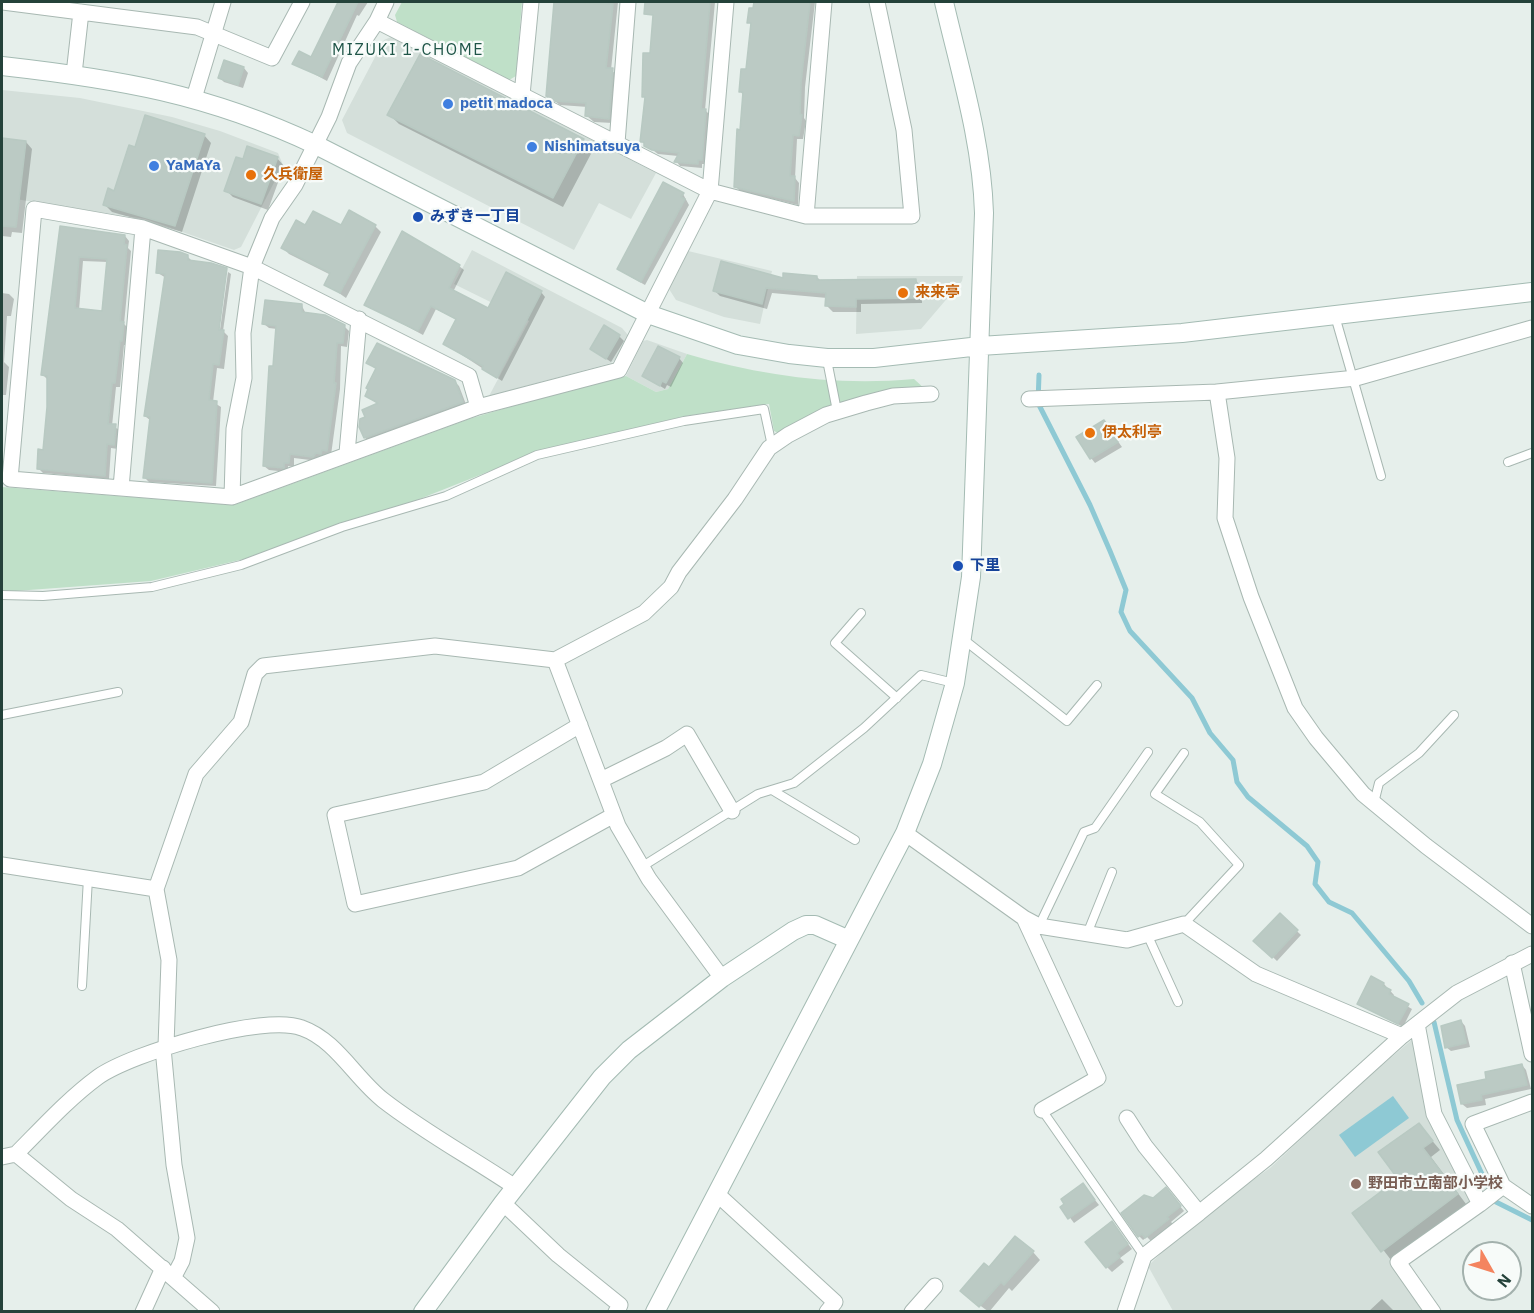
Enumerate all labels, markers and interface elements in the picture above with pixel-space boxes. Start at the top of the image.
district label: MIZUKI 1-CHOME [332,40,484,60]
place label: petit madoca [460,95,553,113]
marker: petit madoca [441,97,455,111]
place label: Nishimatsuya [544,138,640,156]
marker: Nishimatsuya [525,140,539,154]
place label: YaMaYa [166,157,221,175]
marker: YaMaYa [147,159,161,173]
place label: 久兵衛屋 [263,166,323,184]
marker: 久兵衛屋 [244,168,258,182]
place label: みずき一丁目 [430,208,520,226]
marker: みずき一丁目 [411,210,425,224]
place label: 来来亭 [915,284,960,302]
marker: 来来亭 [896,286,910,300]
place label: 伊太利亭 [1102,424,1162,442]
marker: 伊太利亭 [1083,426,1097,440]
place label: 下里 [970,557,1000,575]
marker: 下里 [951,559,965,573]
place label: 野田市立南部小学校 [1368,1175,1503,1193]
marker: 野田市立南部小学校 [1349,1177,1363,1191]
north arrow [1462,1241,1522,1301]
text: N [1493,1270,1516,1292]

